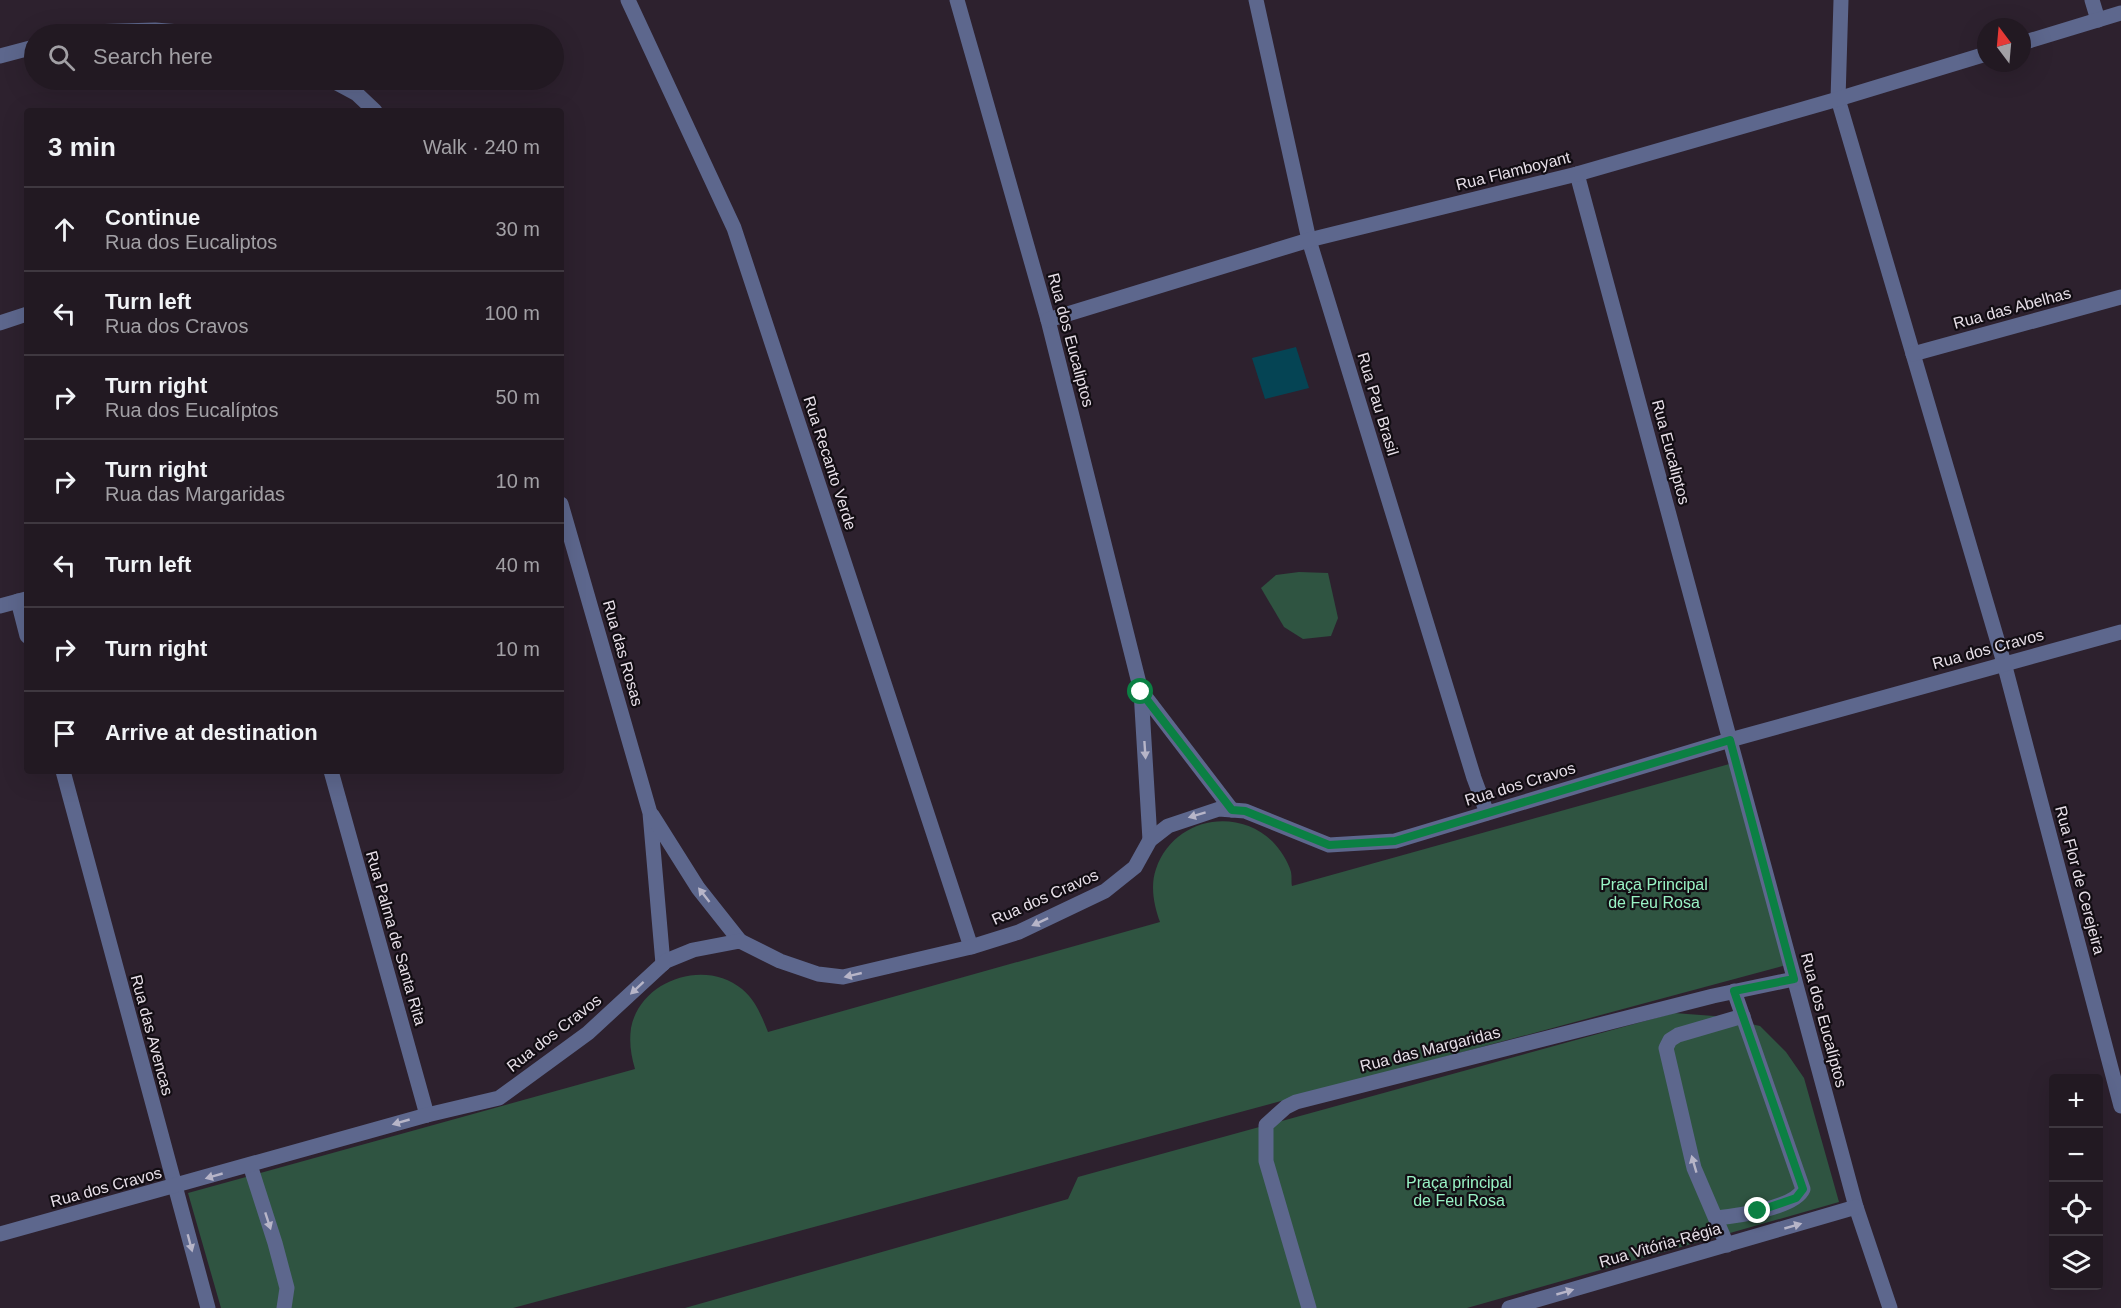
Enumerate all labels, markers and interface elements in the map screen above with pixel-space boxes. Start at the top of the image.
north arrow [1977,18,2031,72]
search box [24,24,564,90]
icon: search [45,41,78,74]
text: Search here [93,44,213,69]
text: 3 min [48,132,116,162]
text: Walk · 240 m [423,136,540,158]
street label: Rua Flamboyant [1454,148,1573,193]
text: Continue [105,205,200,230]
icon: ahead [48,213,81,246]
text: 30 m [496,218,540,240]
text: Rua dos Eucaliptos [105,231,277,253]
street label: Rua dos Eucaliptos [1045,271,1097,409]
street label: Rua das Abelhas [1951,284,2073,332]
text: Turn left [105,289,191,314]
icon: left [48,297,81,330]
text: 100 m [484,302,540,324]
text: Rua dos Cravos [105,315,248,337]
street label: Rua Pau Brasil [1354,350,1402,458]
text: Turn right [105,373,207,398]
icon: right [48,381,81,414]
text: 50 m [496,386,540,408]
street label: Rua Recanto Verde [800,394,860,532]
street label: Rua Eucaliptos [1649,398,1693,506]
text: Rua dos Eucalíptos [105,399,278,421]
text: Turn right [105,457,207,482]
icon: right [48,465,81,498]
text: 10 m [496,470,540,492]
text: Rua das Margaridas [105,483,285,505]
icon: left [48,549,81,582]
text: Turn left [105,552,191,577]
text: 40 m [496,554,540,576]
street label: Rua das Rosas [600,598,646,708]
street label: Rua dos Cravos [1930,626,2046,672]
icon: right [48,633,81,666]
text: Turn right [105,636,207,661]
text: 10 m [496,638,540,660]
route start [1127,678,1153,704]
icon: arrive [48,717,81,750]
text: Arrive at destination [105,720,318,745]
one-way arrow [1140,740,1149,759]
street label: Rua dos Cravos [1463,759,1577,809]
street label: Rua Flor de Cerejeira [2052,804,2108,956]
one-way arrow [1188,811,1206,820]
street label: Rua Palma de Santa Rita [363,849,429,1027]
street label: Rua dos Cravos [989,866,1101,928]
park label: Praça Principal de Feu Rosa [1600,876,1708,911]
one-way arrow [698,887,711,903]
one-way arrow [1031,917,1048,926]
street label: Rua dos Eucalíptos [1798,951,1850,1089]
one-way arrow [843,971,862,980]
street label: Rua das Avencas [128,973,176,1097]
one-way arrow [629,981,644,995]
street label: Rua dos Cravos [504,991,604,1075]
street label: Rua das Margaridas [1358,1023,1502,1075]
map controls [2049,1074,2103,1290]
button: + [2049,1074,2103,1128]
one-way arrow [392,1118,411,1128]
button: − [2049,1128,2103,1182]
one-way arrow [1689,1155,1698,1173]
street label: Rua dos Cravos [48,1164,164,1210]
one-way arrow [205,1172,223,1181]
park label: Praça principal de Feu Rosa [1406,1174,1512,1209]
button: locate [2049,1182,2103,1236]
route end [1744,1197,1770,1223]
one-way arrow [264,1212,273,1230]
street label: Rua Vitória-Régia [1597,1219,1723,1271]
one-way arrow [1784,1221,1802,1230]
one-way arrow [186,1234,195,1252]
button: layers [2049,1236,2103,1290]
one-way arrow [1556,1287,1574,1296]

